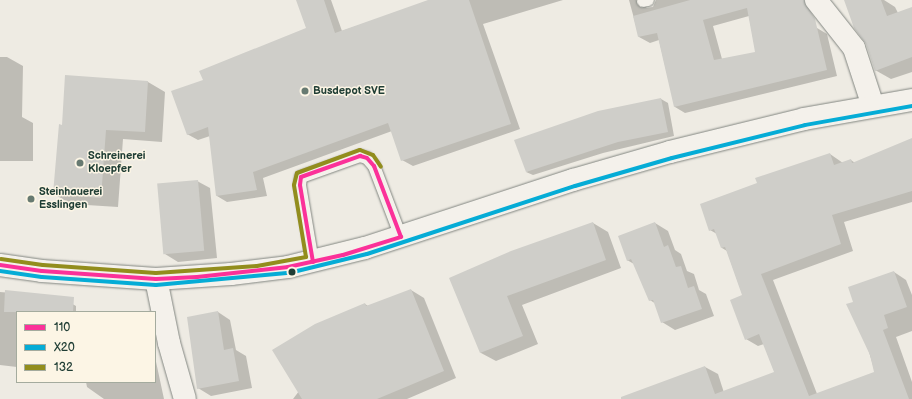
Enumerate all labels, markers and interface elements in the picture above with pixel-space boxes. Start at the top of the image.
place label: Busdepot SVE [313,84,385,98]
marker: Busdepot SVE [300,86,310,96]
place label: Schreinerei Kloepfer [88,150,145,176]
marker: Schreinerei Kloepfer [75,158,85,168]
place label: Steinhauerei Esslingen [39,186,102,212]
marker: Steinhauerei Esslingen [26,194,36,204]
unlabelled marker [287,267,297,277]
legend [16,311,156,383]
text: 110 [54,320,70,335]
text: X20 [54,340,75,355]
text: 132 [54,360,73,375]

